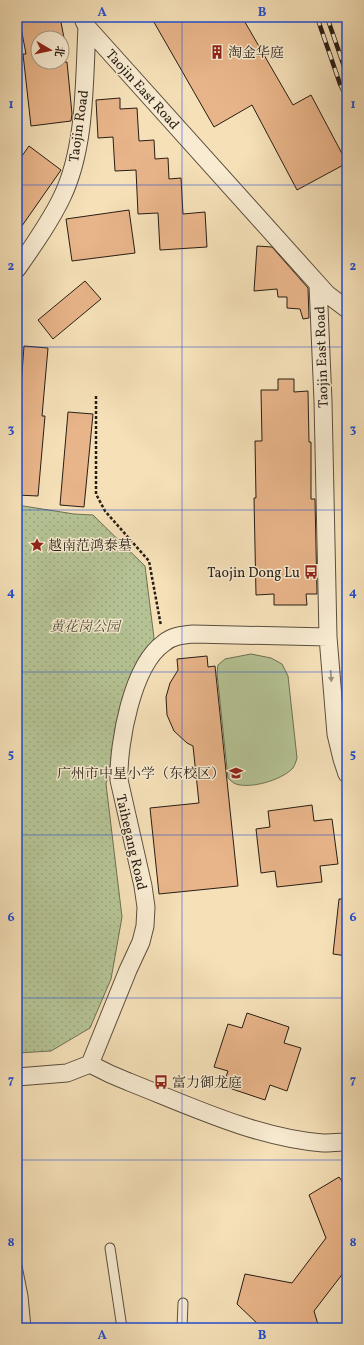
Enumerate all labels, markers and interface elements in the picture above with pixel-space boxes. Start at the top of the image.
text: A [97,4,107,22]
text: B [258,4,267,22]
north arrow [30,30,70,70]
building icon: 淘金华庭 [209,44,225,60]
place label: 淘金华庭 [228,44,284,63]
text: 北 [50,45,67,58]
street label: Taojin East Road [101,46,183,134]
street label: Taojin Road [65,89,94,164]
text: 1 [8,96,14,114]
text: 1 [350,96,356,114]
text: 2 [8,258,15,276]
text: 2 [350,258,357,276]
street label: Taojin East Road [311,306,334,408]
text: 3 [8,421,15,439]
text: 3 [350,421,357,439]
place icon: 越南范鸿泰墓 [29,537,45,553]
place label: 越南范鸿泰墓 [48,537,132,556]
place label: Taojin Dong Lu [207,564,300,583]
bus stop icon: Taojin Dong Lu [303,564,319,580]
text: 4 [7,584,15,602]
text: 4 [349,584,357,602]
park label: 黄花岗公园 [50,618,122,637]
one-way arrow [327,670,334,682]
text: 5 [8,746,14,764]
text: 5 [350,746,356,764]
place label: 广州市中星小学（东校区） [57,765,225,784]
school or university icon: 广州市中星小学（东校区） [228,765,244,781]
street label: Taihegang Road [110,793,151,892]
text: 6 [7,909,15,927]
text: 6 [349,909,357,927]
text: 7 [8,1072,14,1090]
text: 7 [350,1072,356,1090]
bus stop icon: 富力御龙庭 [153,1074,169,1090]
place label: 富力御龙庭 [172,1074,242,1093]
text: 8 [7,1234,15,1252]
text: 8 [349,1234,357,1252]
text: A [97,1327,107,1345]
text: B [258,1327,267,1345]

